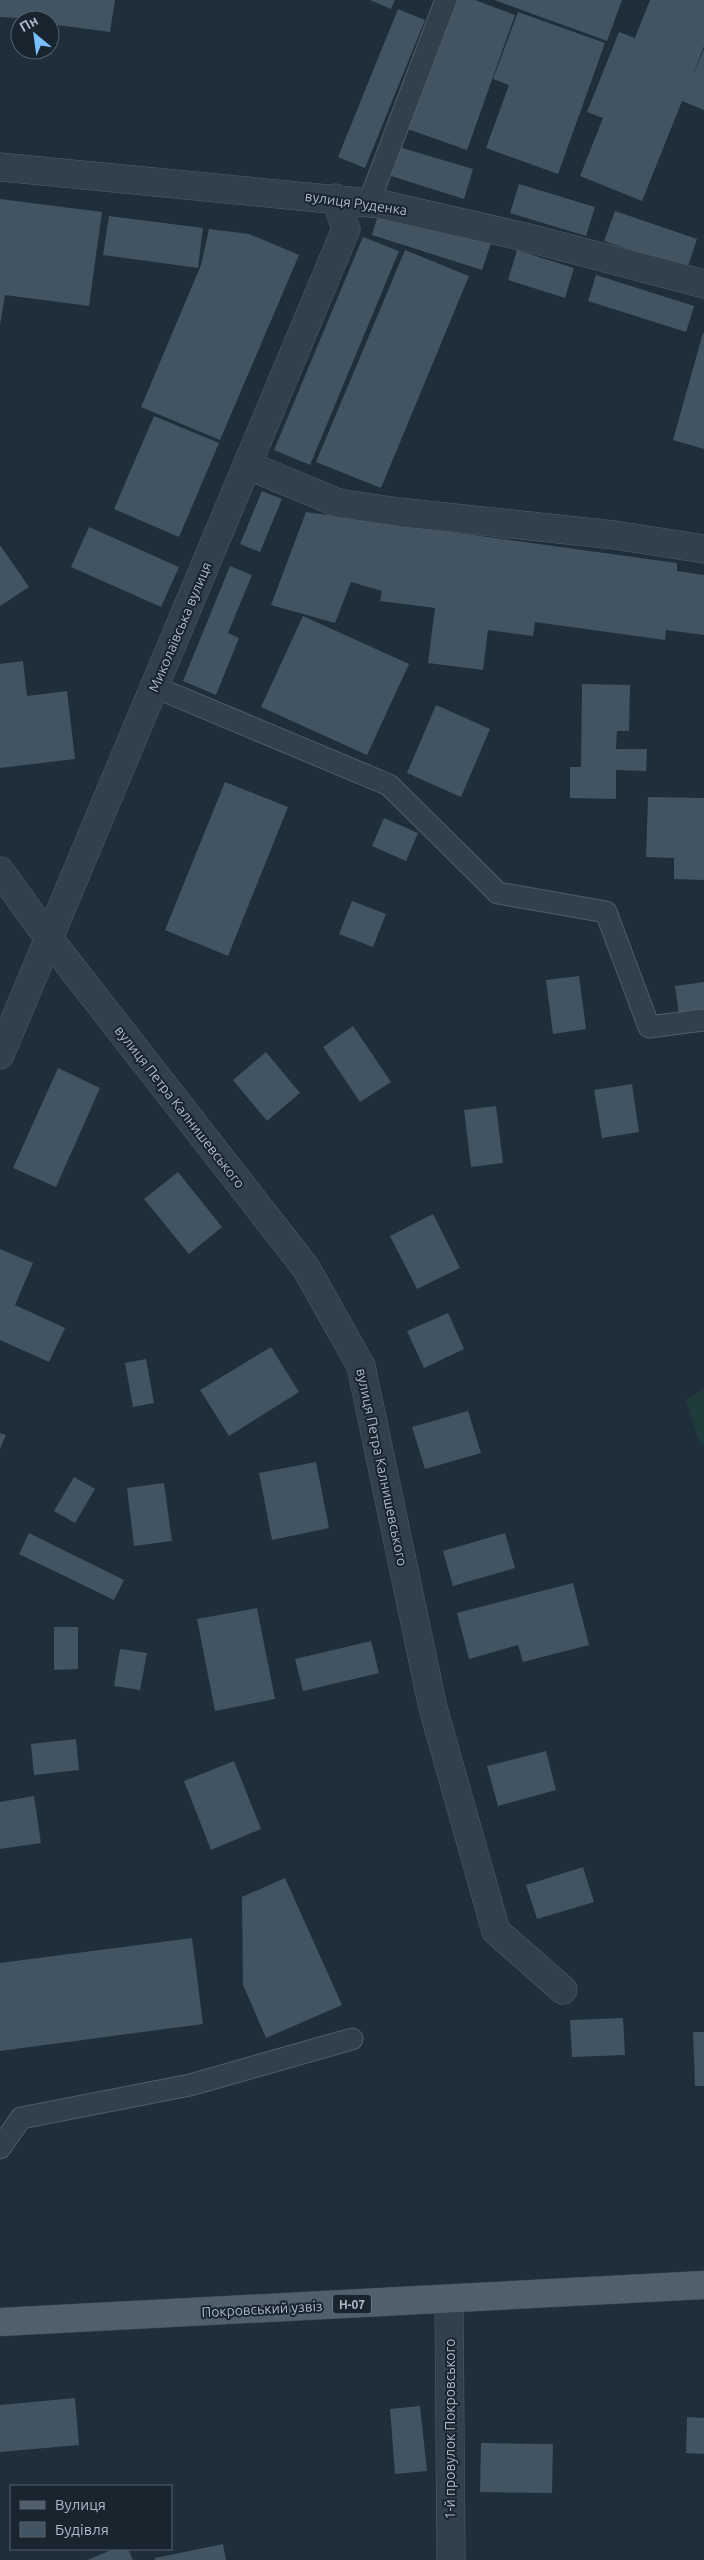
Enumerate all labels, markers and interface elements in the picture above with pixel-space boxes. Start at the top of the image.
north arrow [10,10,60,60]
text: Пн [17,12,41,35]
street label: вулиця Руденка [304,188,408,218]
street label: Миколаївська вулиця [145,560,215,694]
street label: вулиця Петра Калнишевського [112,1023,248,1191]
street label: вулиця Петра Калнишевського [353,1367,411,1567]
road number: Н-07 [333,2294,371,2314]
street label: Покровський узвіз [201,2298,323,2320]
street label: 1-й провулок Покровського [442,2339,458,2519]
legend [10,2485,172,2550]
text: Вулиця [55,2496,106,2513]
text: Будівля [55,2521,109,2538]

